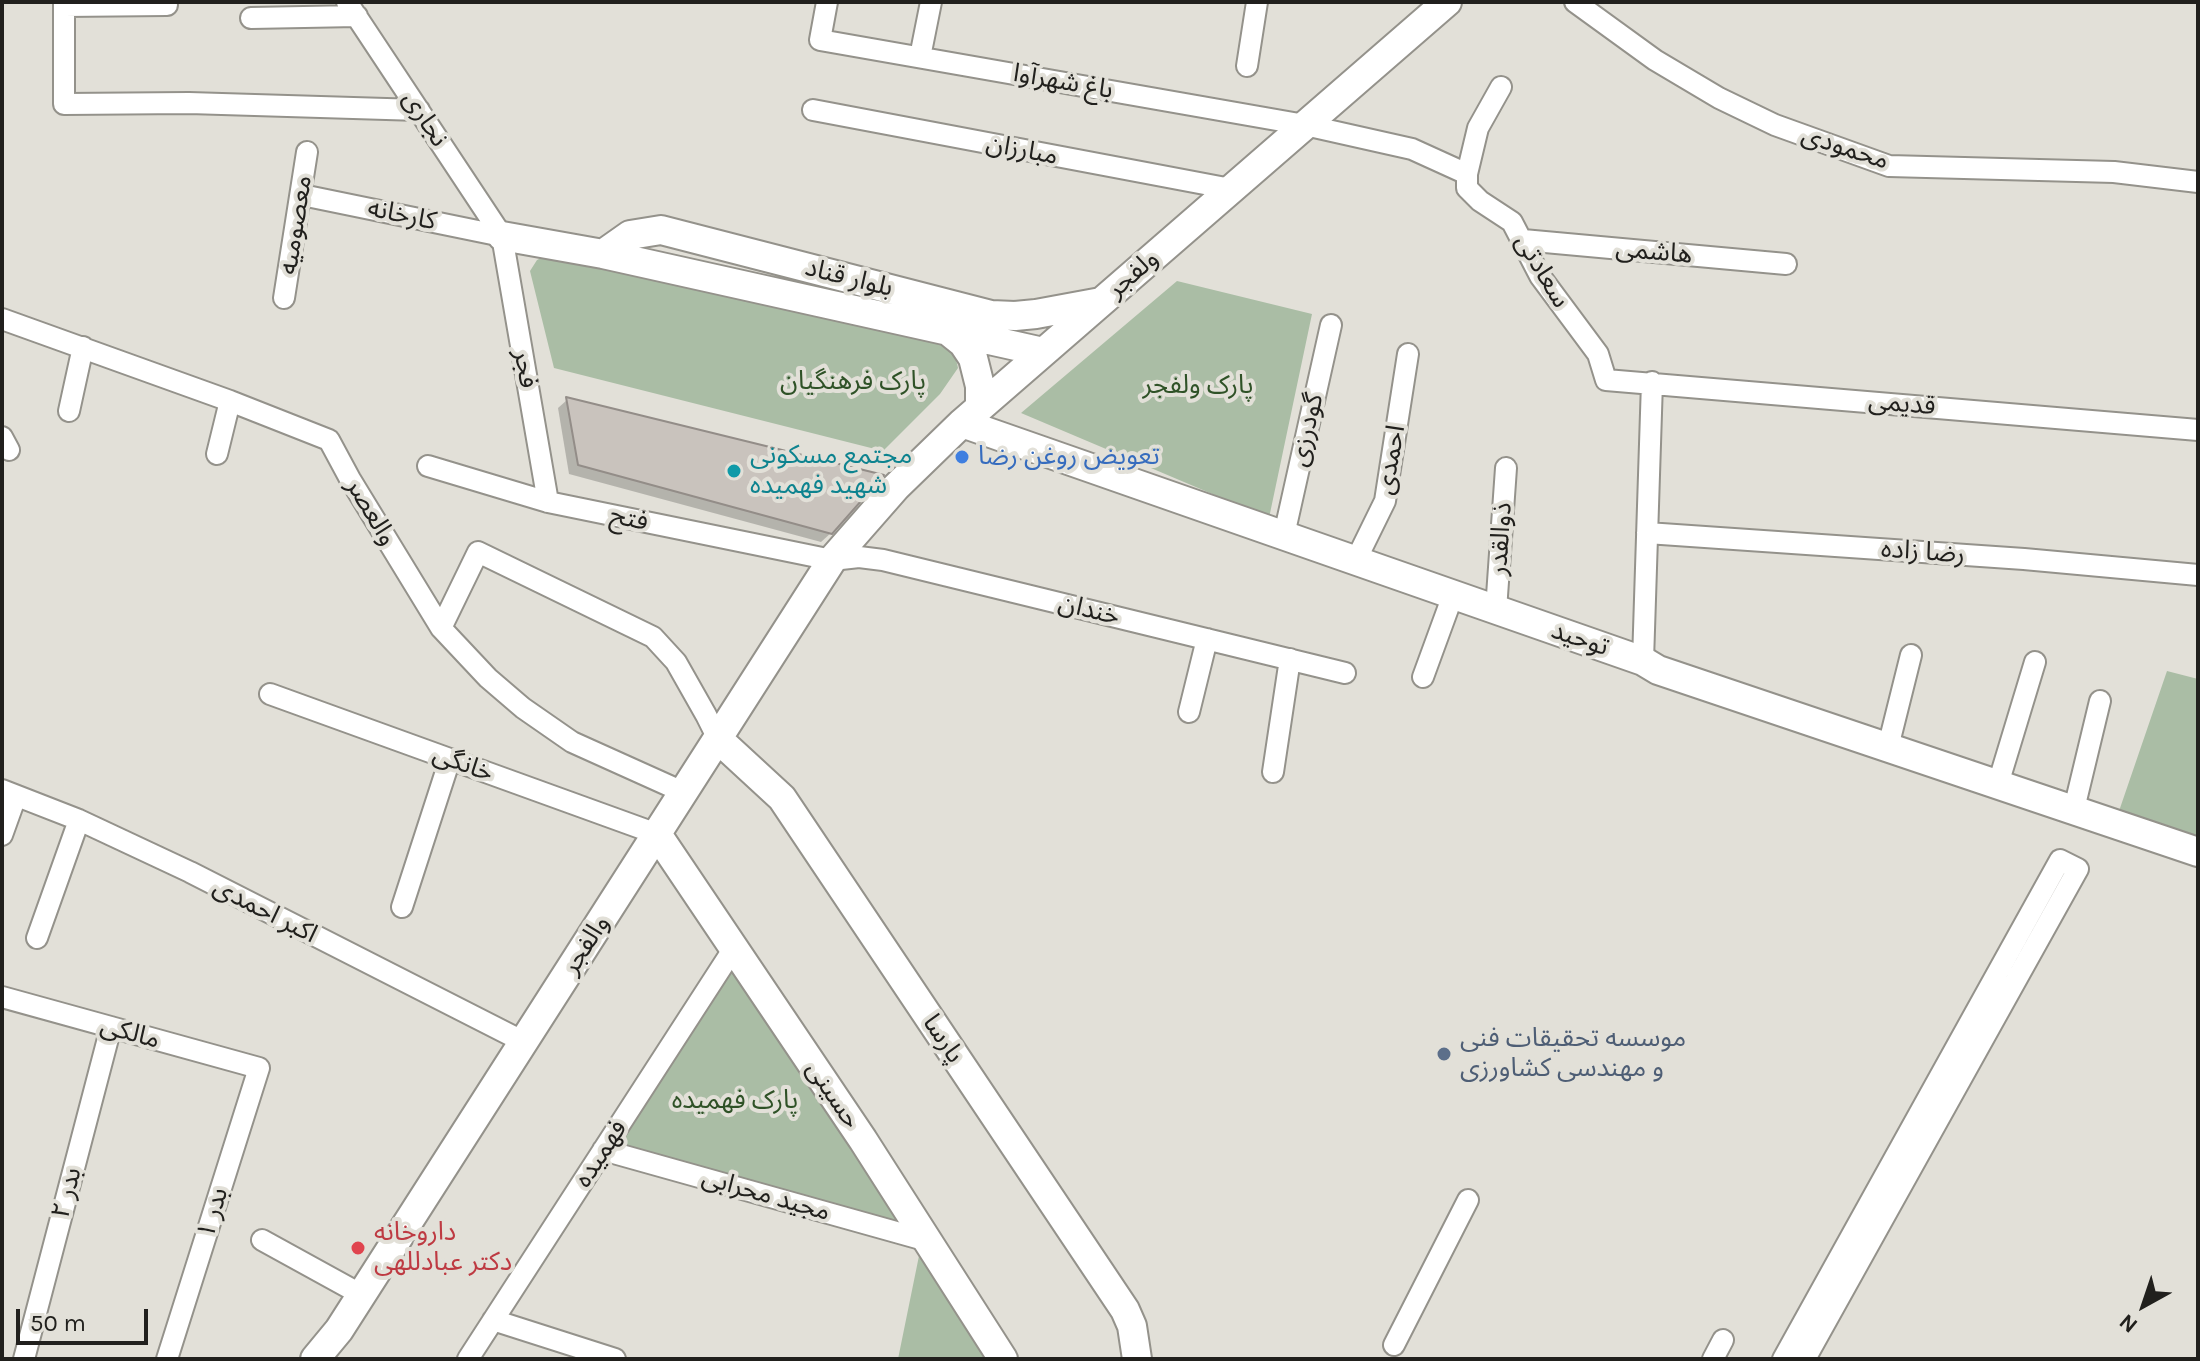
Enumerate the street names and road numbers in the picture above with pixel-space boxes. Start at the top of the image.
street label: باغ شهرآوا [1011,58,1115,106]
street label: نجاری [395,85,455,153]
street label: محمودی [1798,119,1892,177]
street label: مبارزان [983,128,1061,172]
street label: معصومیه [273,173,319,277]
street label: کارخانه [365,193,439,237]
street label: سعادتی [1508,228,1576,314]
street label: هاشمی [1614,233,1694,271]
street label: ولفجر [1101,243,1165,305]
street label: بلوار قناد [802,252,896,304]
street label: فجر [506,347,544,391]
street label: قدیمی [1867,386,1937,422]
street label: گودرزی [1283,390,1331,470]
street label: احمدی [1370,423,1412,497]
street label: والعصر [339,473,403,551]
street label: فتح [607,500,651,538]
street label: ذوالقدر [1483,501,1519,577]
street label: رضا زاده [1880,534,1966,570]
street label: خندان [1055,587,1123,633]
street label: توحید [1547,615,1613,663]
street label: خانگی [428,739,498,789]
street label: اکبر احمدی [208,872,322,950]
street label: والفجر [555,910,617,980]
street label: پارسا [916,1009,970,1069]
street label: مالکی [97,1010,163,1056]
street label: حسینی [799,1055,867,1135]
street label: فهمیده [568,1115,634,1193]
street label: مجید محرابی [698,1162,834,1228]
street label: بدر ۲ [45,1164,89,1222]
street label: بدر ۱ [191,1184,235,1242]

